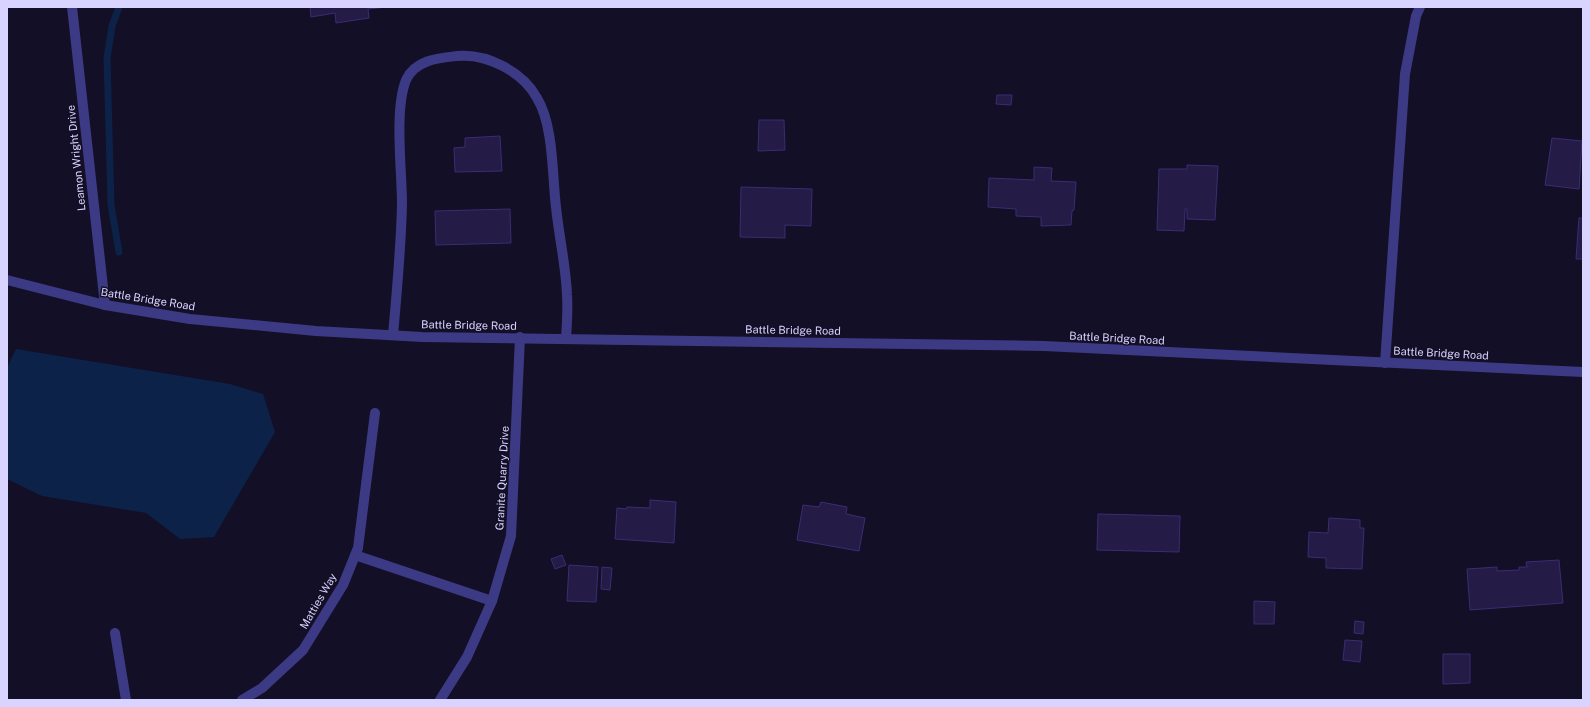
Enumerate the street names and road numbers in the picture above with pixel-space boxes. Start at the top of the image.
street label: Leamon Wright Drive [64,104,88,212]
street label: Battle Bridge Road [100,286,196,312]
street label: Battle Bridge Road [421,318,517,332]
street label: Battle Bridge Road [745,323,841,337]
street label: Battle Bridge Road [1069,330,1165,346]
street label: Battle Bridge Road [1393,345,1489,361]
street label: Granite Quarry Drive [493,425,511,531]
street label: Matties Way [297,571,339,631]

